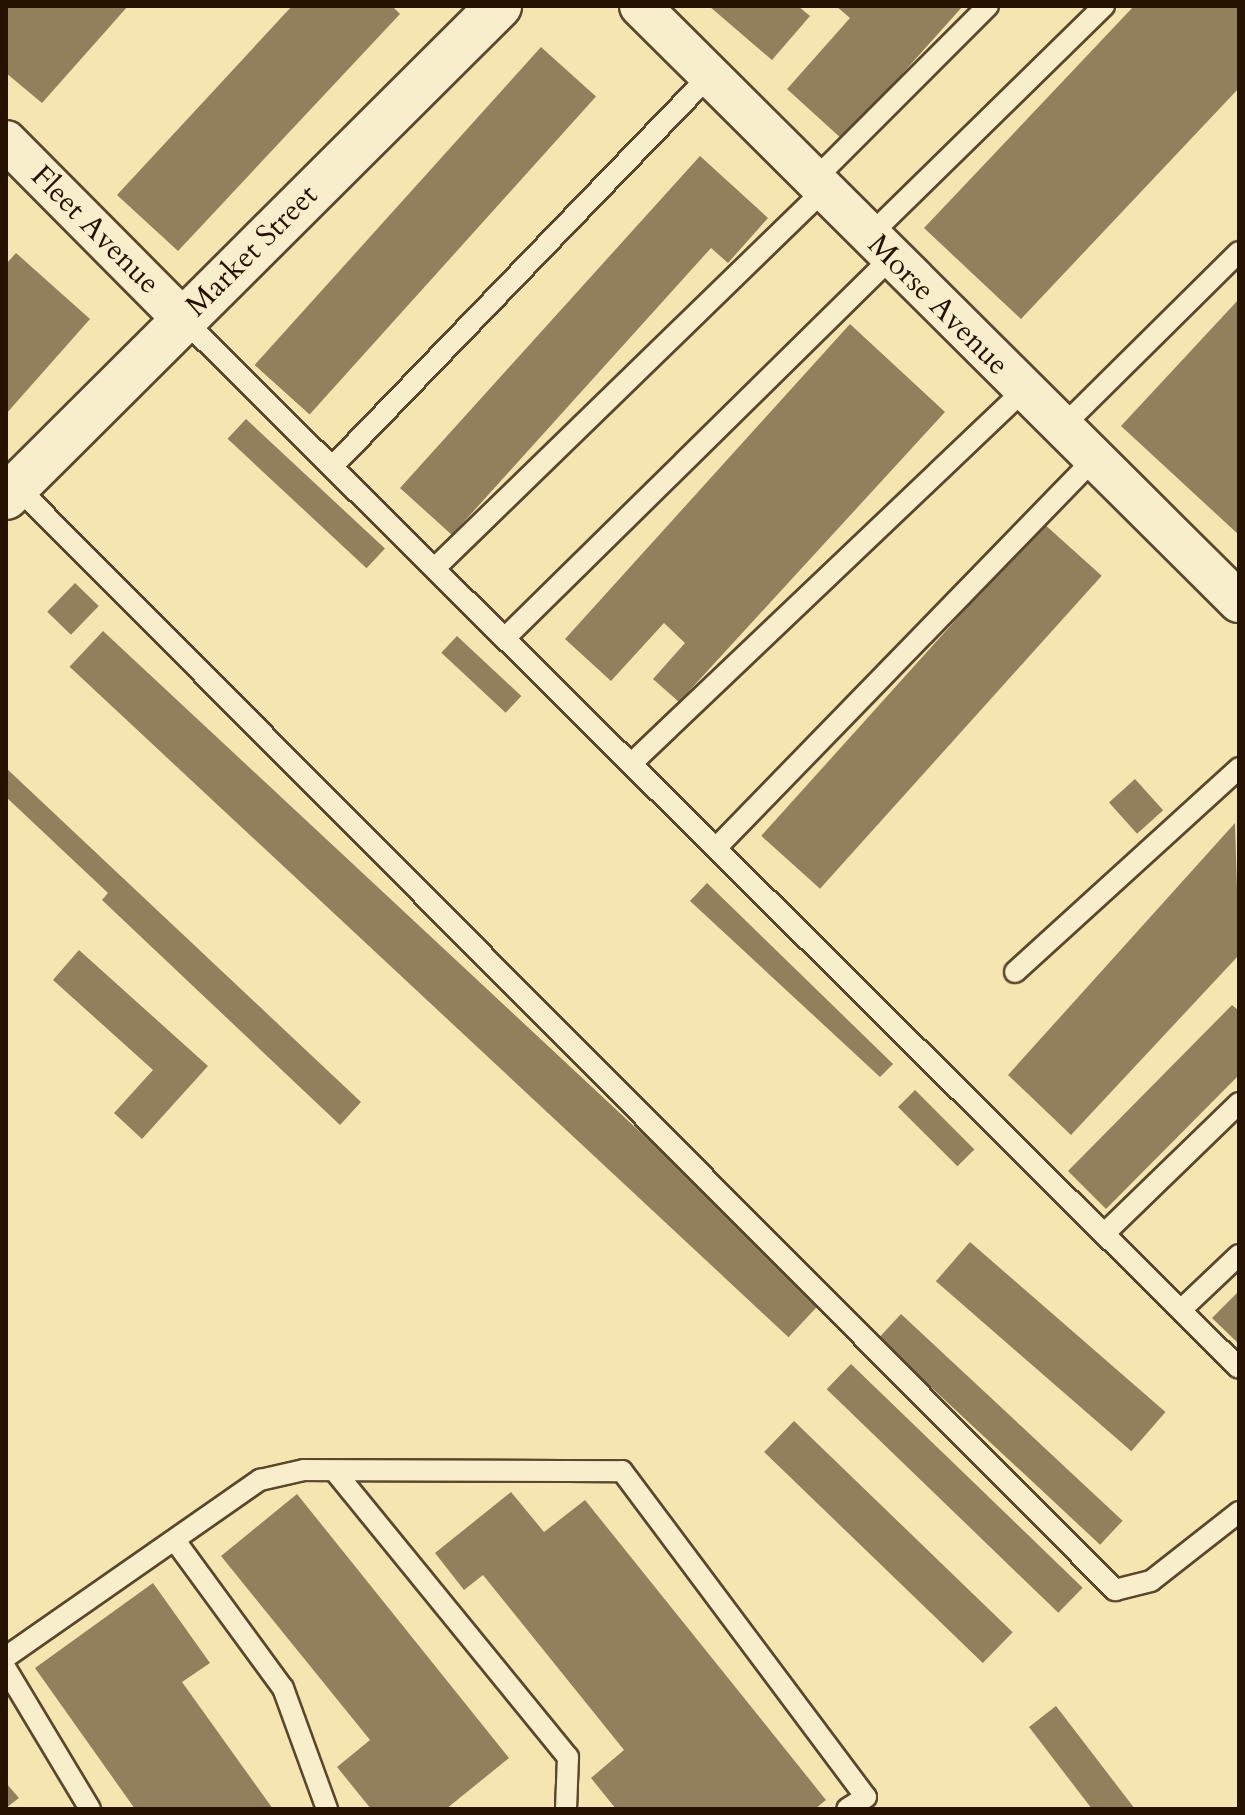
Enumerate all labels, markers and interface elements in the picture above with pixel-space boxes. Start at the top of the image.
street label: Fleet Avenue [23,158,167,302]
street label: Market Street [179,178,325,324]
street label: Morse Avenue [860,227,1016,383]

